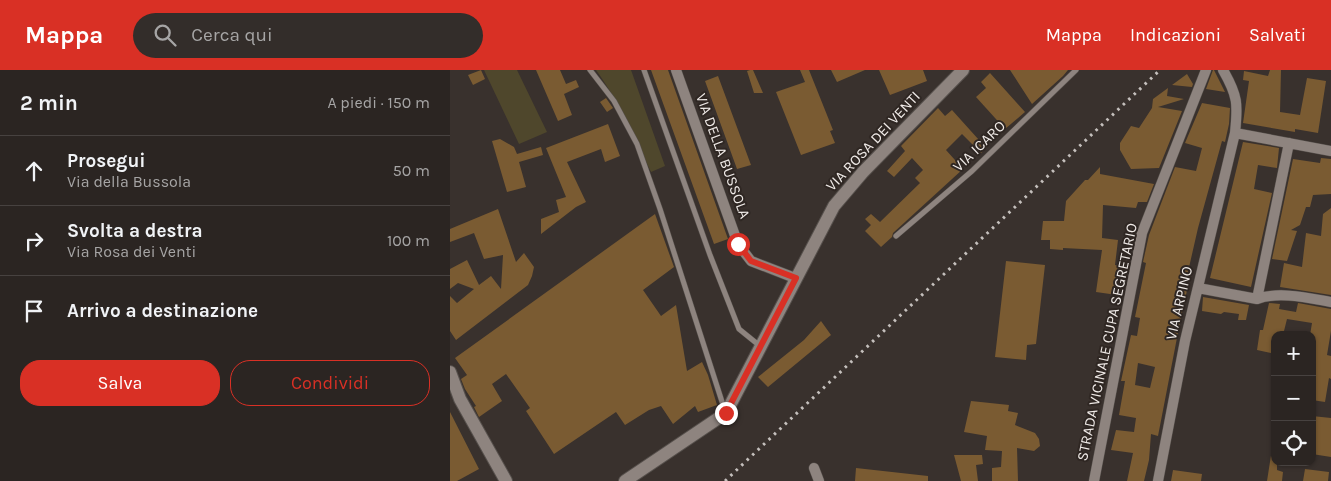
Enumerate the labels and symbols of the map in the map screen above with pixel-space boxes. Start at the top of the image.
street label: VIA ROSA DEI VENTI [822,87,924,195]
street label: VIA DELLA BUSSOLA [692,91,754,221]
street label: VIA ICARO [949,117,1009,175]
street label: STRADA VICINALE CUPA SEGRETARIO [1073,221,1141,463]
route start [727,233,750,256]
street label: VIA ARPINO [1162,264,1196,342]
route end [715,402,738,425]

